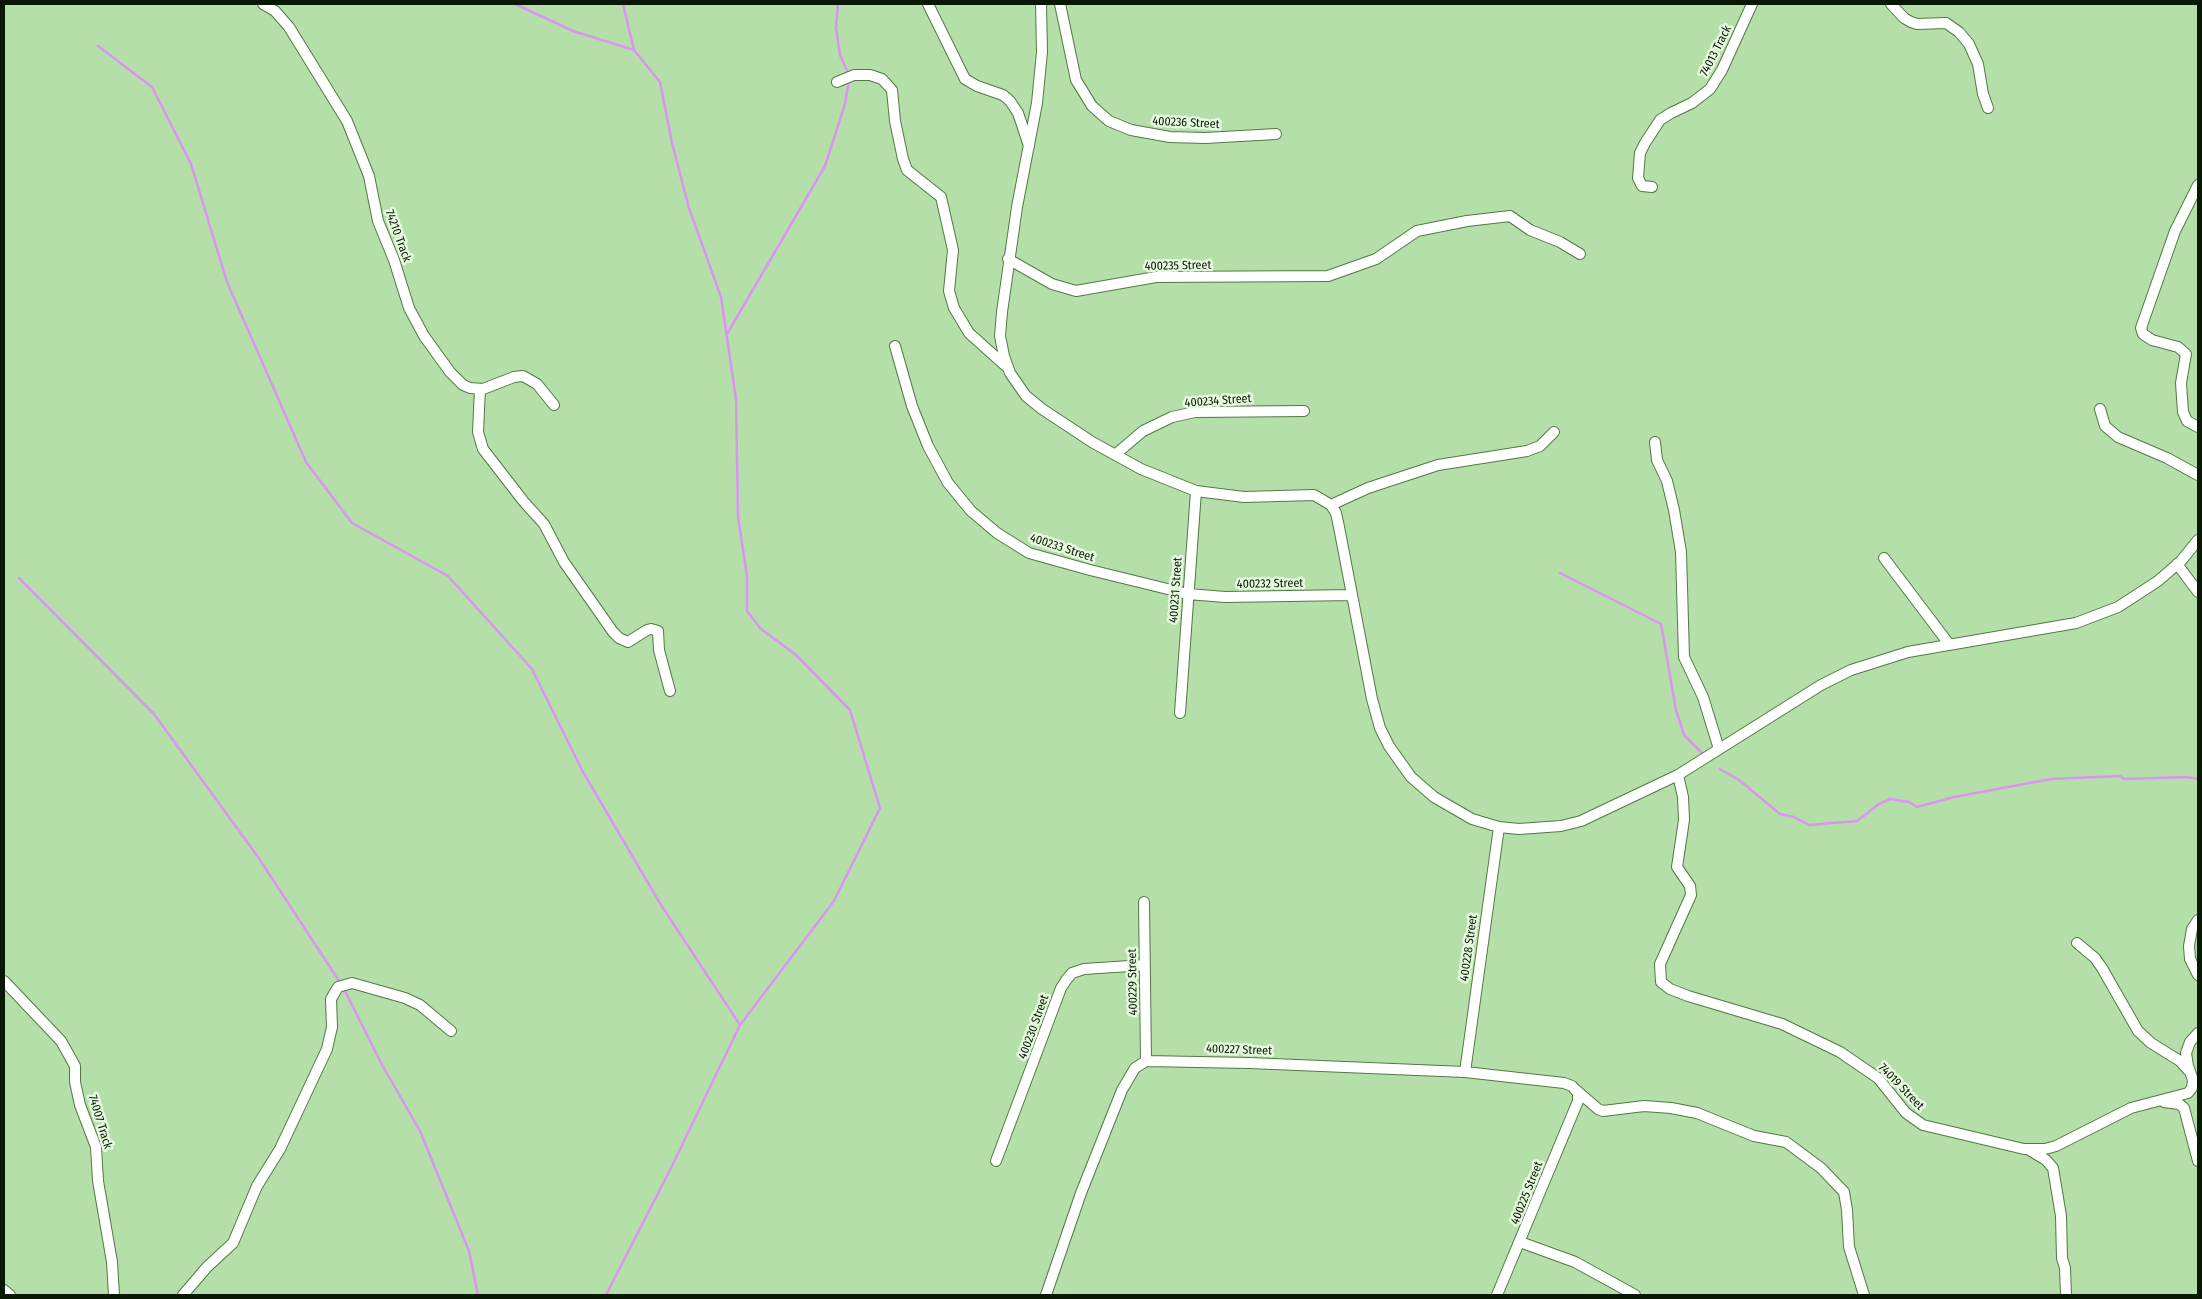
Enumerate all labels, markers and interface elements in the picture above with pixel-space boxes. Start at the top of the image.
street label: 74013 Track [1697,23,1735,79]
street label: 400236 Street [1152,114,1220,132]
street label: 74210 Track [382,208,414,264]
street label: 400235 Street [1145,258,1211,274]
street label: 400234 Street [1184,391,1252,411]
street label: 400233 Street [1028,531,1096,565]
street label: 400231 Street [1167,557,1185,623]
street label: 400232 Street [1237,576,1303,592]
street label: 400228 Street [1457,914,1481,982]
street label: 400229 Street [1125,948,1141,1016]
street label: 400230 Street [1016,993,1052,1061]
street label: 400227 Street [1206,1042,1272,1058]
street label: 74019 Street [1875,1061,1927,1113]
street label: 74007 Track [85,1093,115,1151]
street label: 400225 Street [1508,1159,1546,1227]

